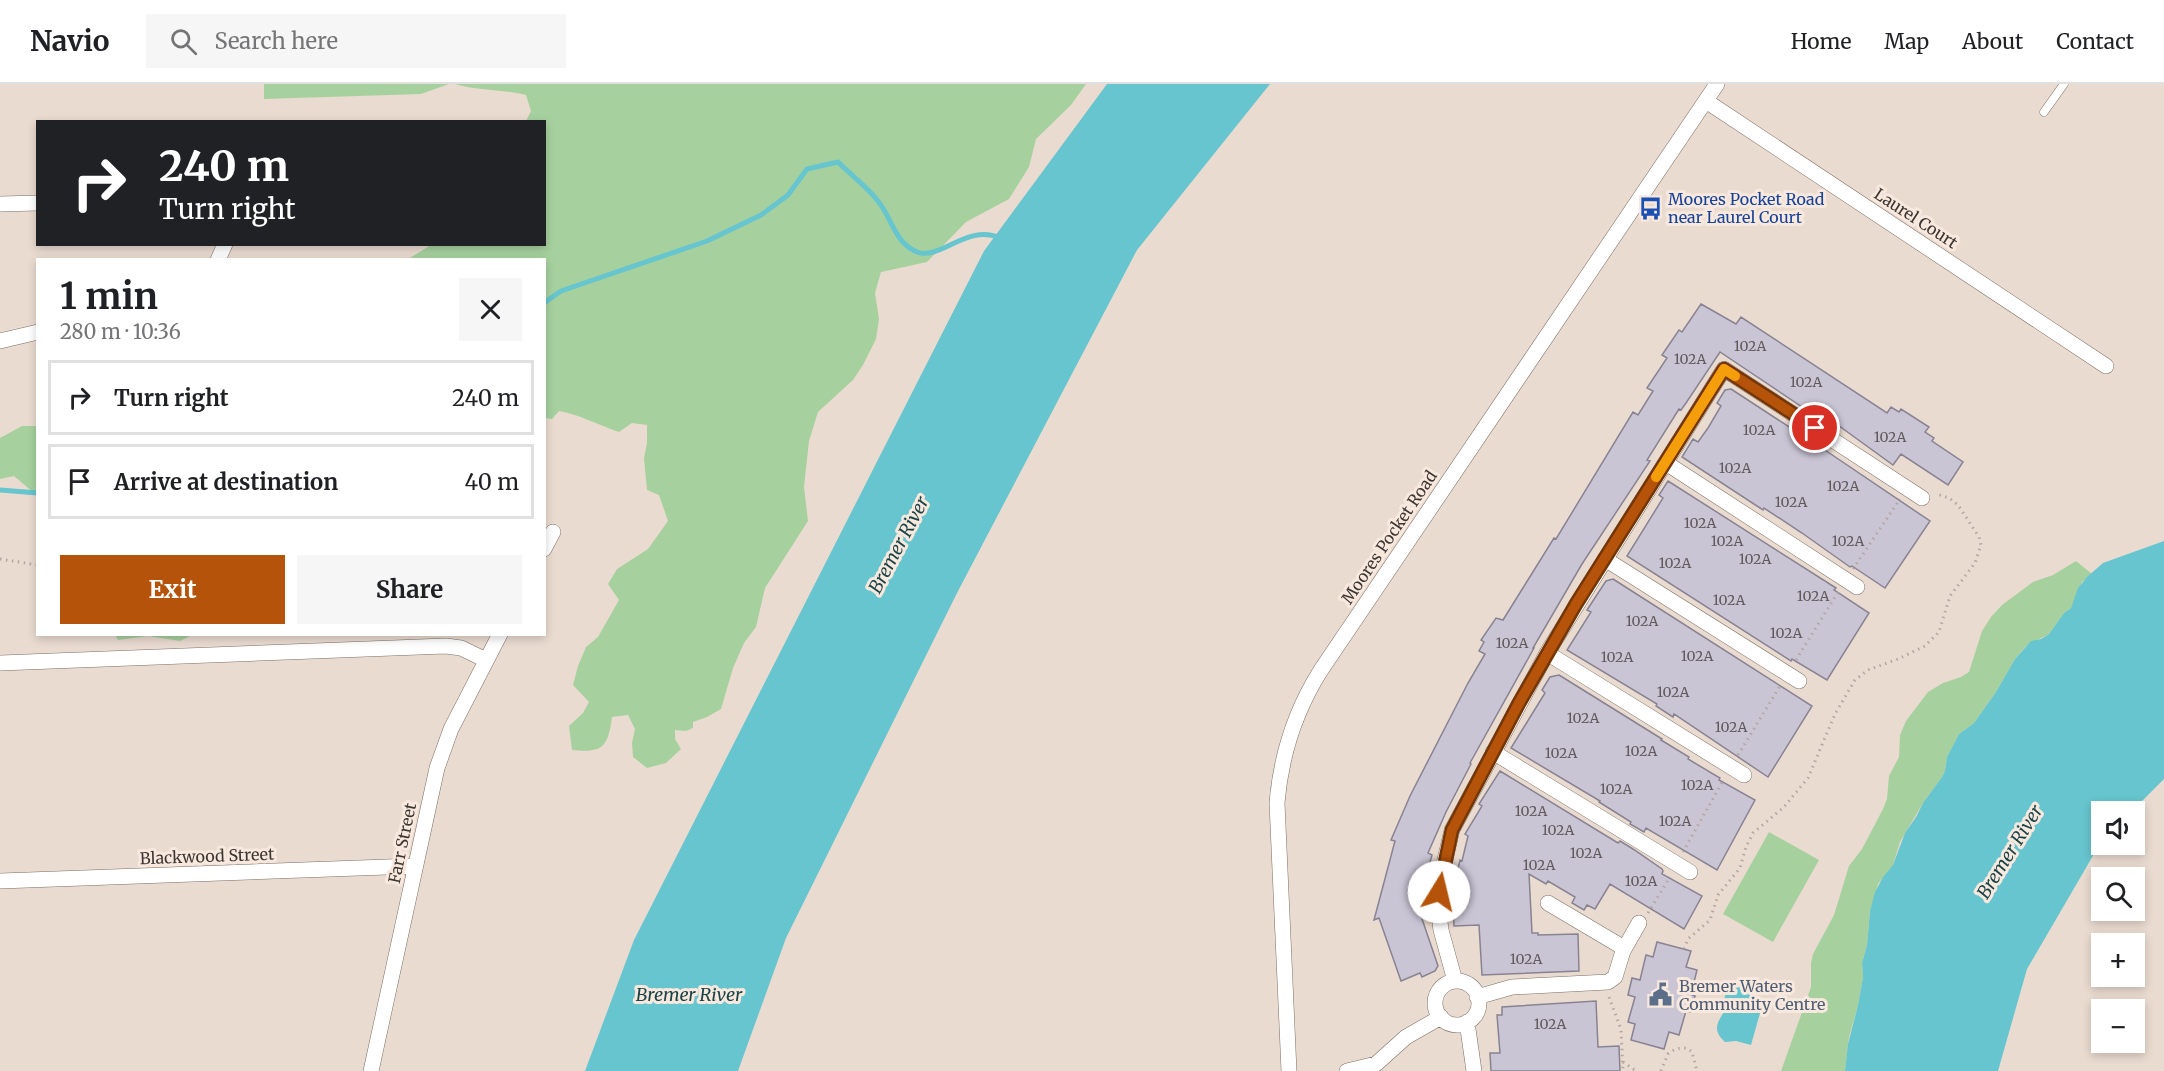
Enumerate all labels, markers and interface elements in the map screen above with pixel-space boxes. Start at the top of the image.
search box [146,14,566,68]
text: Navio [30,23,110,59]
icon: search [167,25,200,58]
text: Search here [215,27,338,55]
text: Home [1791,28,1851,55]
text: Map [1884,28,1929,55]
text: About [1962,28,2023,55]
text: Contact [2056,28,2134,55]
text: 240 m [159,140,289,192]
icon: right [60,144,138,222]
street label: Laurel Court [1870,184,1962,253]
place label: Moores Pocket Road near Laurel Court [1668,189,1825,227]
text: Turn right [159,192,296,226]
bus stop icon: Moores Pocket Road near Laurel Court [1637,195,1663,221]
text: 1 min [60,274,158,319]
button: close [459,278,522,341]
text: 280 m · 10:36 [60,319,181,344]
house number: 102A [1734,337,1766,355]
house number: 102A [1674,350,1706,368]
house number: 102A [1790,373,1822,391]
icon: right [63,381,96,414]
text: Turn right [114,384,228,412]
text: 240 m [452,384,519,412]
pin [1789,402,1840,453]
icon: arrive [1798,411,1831,444]
house number: 102A [1743,421,1775,439]
house number: 102A [1874,428,1906,446]
house number: 102A [1719,459,1751,477]
icon: arrive [63,465,96,498]
street label: Moores Pocket Road [1337,466,1441,607]
text: Arrive at destination [114,468,338,496]
text: 40 m [464,468,519,496]
house number: 102A [1827,477,1859,495]
water label: Bremer River [863,492,934,597]
house number: 102A [1775,493,1807,511]
house number: 102A [1684,514,1716,532]
house number: 102A [1711,532,1743,550]
house number: 102A [1832,532,1864,550]
house number: 102A [1739,550,1771,568]
house number: 102A [1659,554,1691,572]
button: Exit [60,555,285,624]
button: Share [297,555,522,624]
house number: 102A [1797,587,1829,605]
house number: 102A [1713,591,1745,609]
house number: 102A [1626,612,1658,630]
house number: 102A [1770,624,1802,642]
house number: 102A [1496,634,1528,652]
house number: 102A [1681,647,1713,665]
house number: 102A [1601,648,1633,666]
house number: 102A [1657,683,1689,701]
house number: 102A [1567,709,1599,727]
house number: 102A [1715,718,1747,736]
house number: 102A [1625,742,1657,760]
house number: 102A [1545,744,1577,762]
house number: 102A [1681,776,1713,794]
house number: 102A [1600,780,1632,798]
street label: Farr Street [384,800,420,885]
water label: Bremer River [1972,800,2048,903]
map controls [2091,801,2145,1053]
button: sound [2091,801,2145,855]
house number: 102A [1515,802,1547,820]
house number: 102A [1659,812,1691,830]
house number: 102A [1542,821,1574,839]
street label: Blackwood Street [139,844,275,868]
house number: 102A [1570,844,1602,862]
house number: 102A [1523,856,1555,874]
position arrow [1407,860,1471,924]
button: search [2091,867,2145,921]
house number: 102A [1625,872,1657,890]
button: + [2091,933,2145,987]
house number: 102A [1510,950,1542,968]
place label: Bremer Waters Community Centre [1679,976,1825,1014]
public building icon: Bremer Waters Community Centre [1648,982,1674,1008]
water label: Bremer River [636,983,743,1006]
button: − [2091,999,2145,1053]
house number: 102A [1534,1015,1566,1033]

